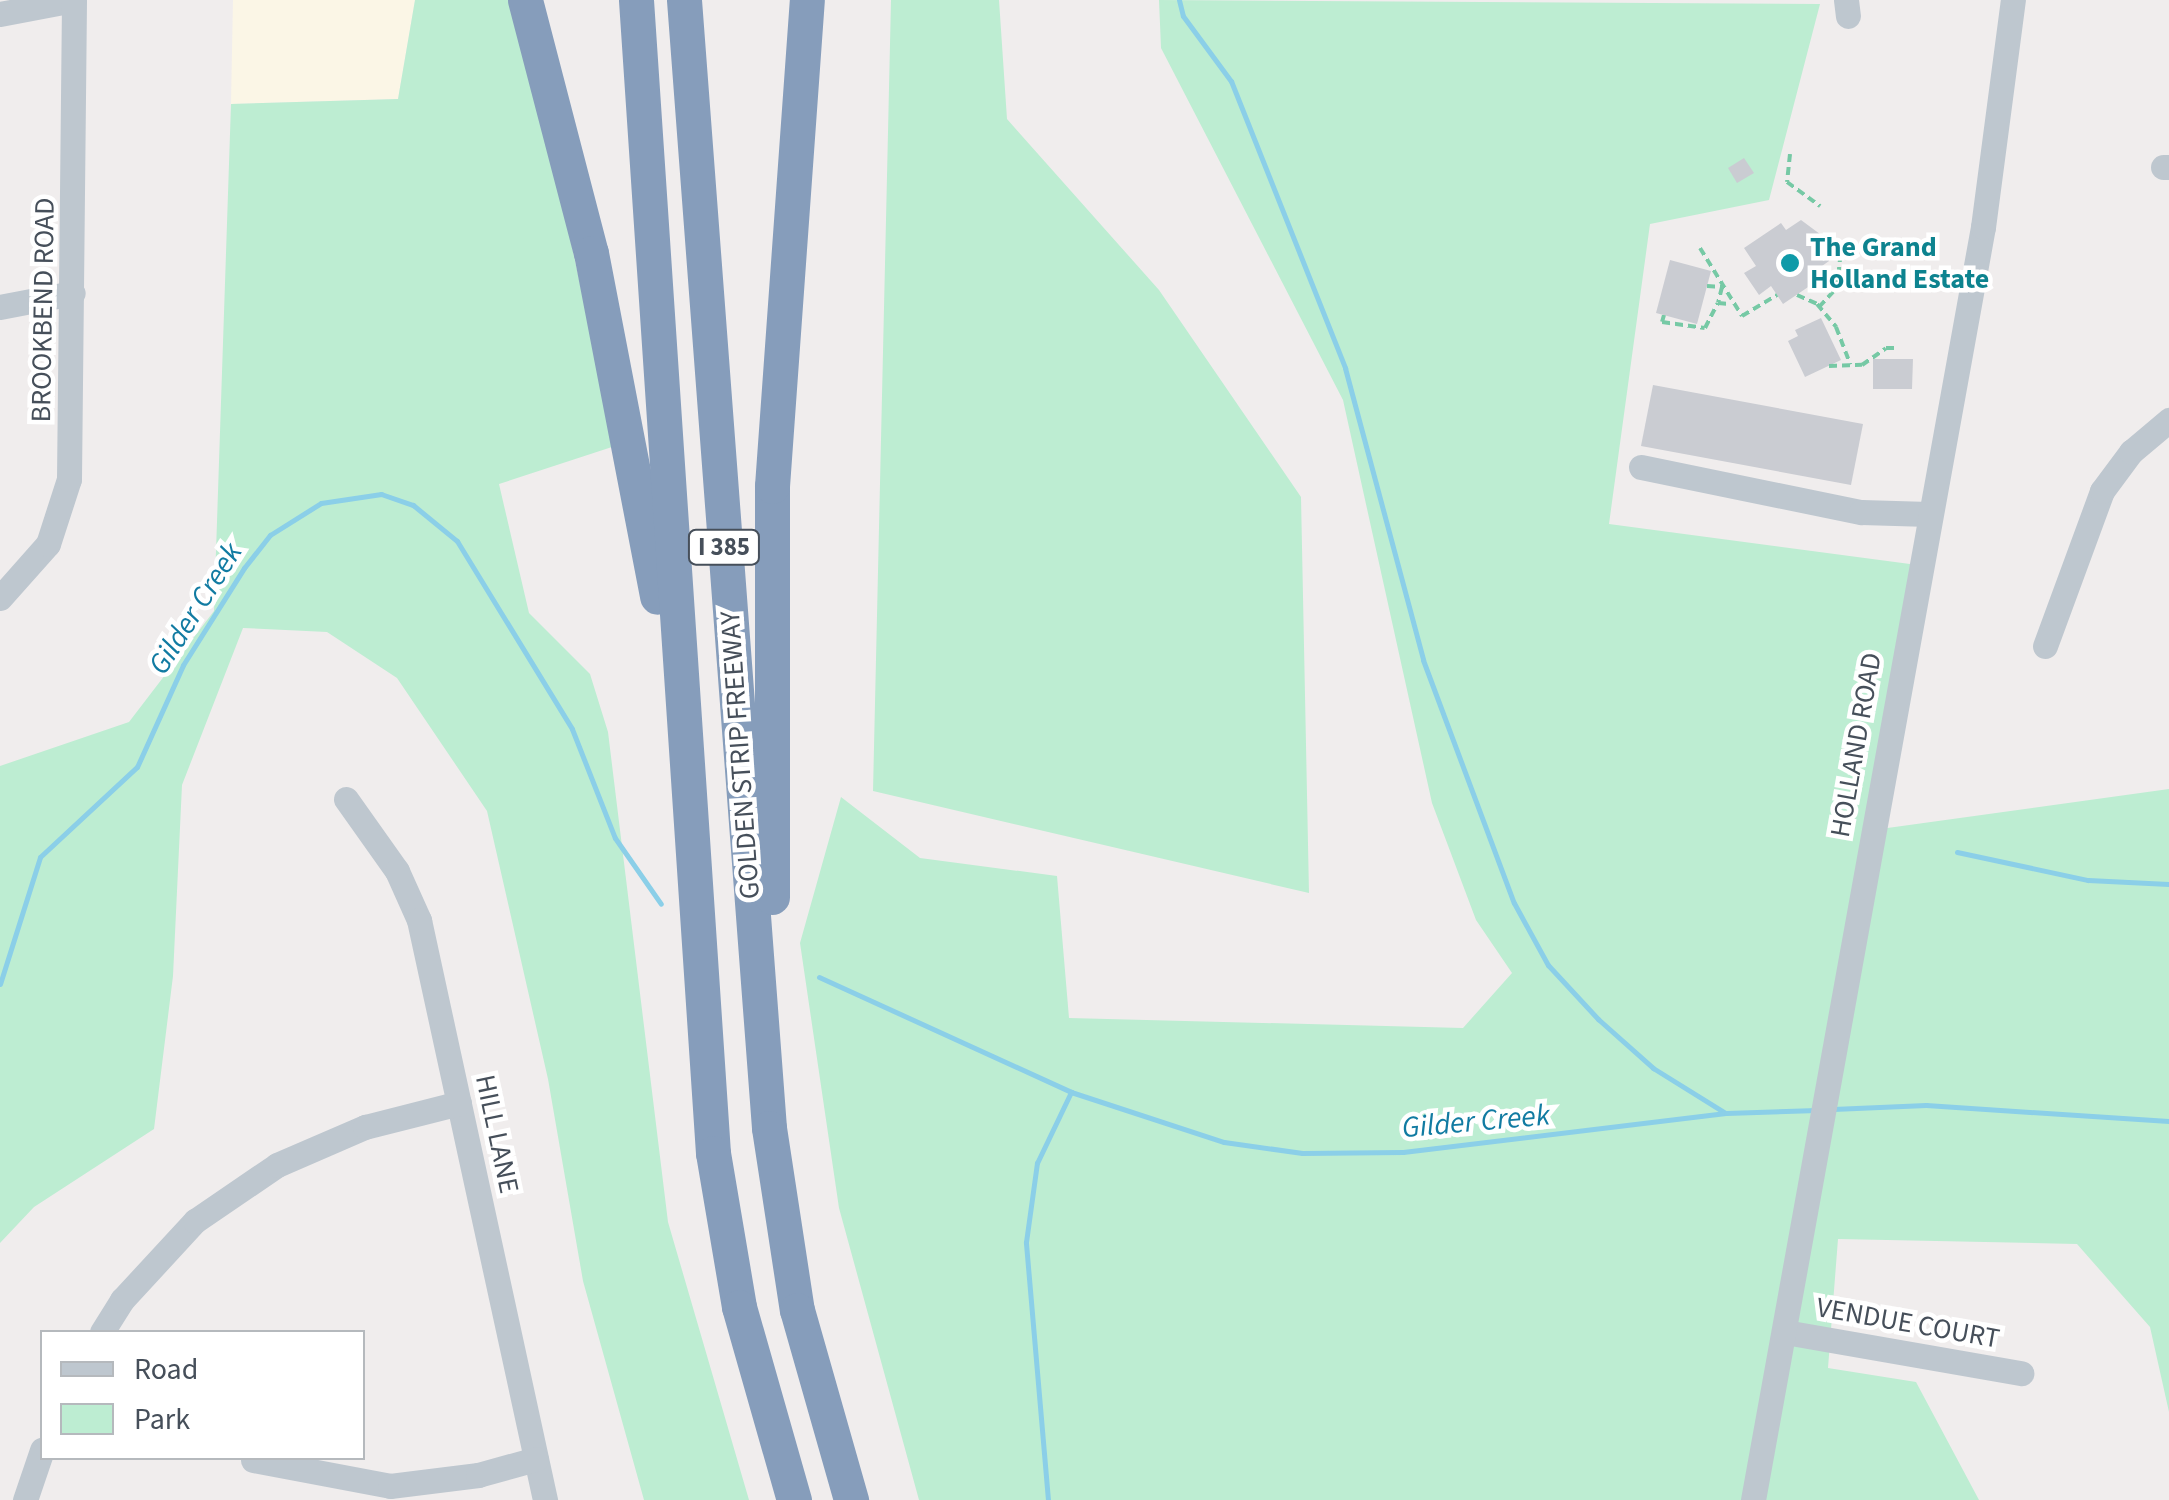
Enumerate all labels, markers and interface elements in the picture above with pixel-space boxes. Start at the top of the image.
street label: BROOKBEND ROAD [24,197,62,423]
place label: The Grand Holland Estate [1810,230,1989,296]
marker: The Grand Holland Estate [1779,252,1801,274]
road number: I 385 [686,527,762,567]
water label: Gilder Creek [141,537,251,681]
street label: GOLDEN STRIP FREEWAY [713,610,767,900]
street label: HOLLAND ROAD [1823,650,1889,840]
street label: HILL LANE [468,1072,526,1196]
water label: Gilder Creek [1400,1098,1552,1146]
street label: VENDUE COURT [1814,1290,2002,1356]
legend [40,1330,365,1460]
text: Road [134,1348,198,1391]
text: Park [134,1398,190,1441]

